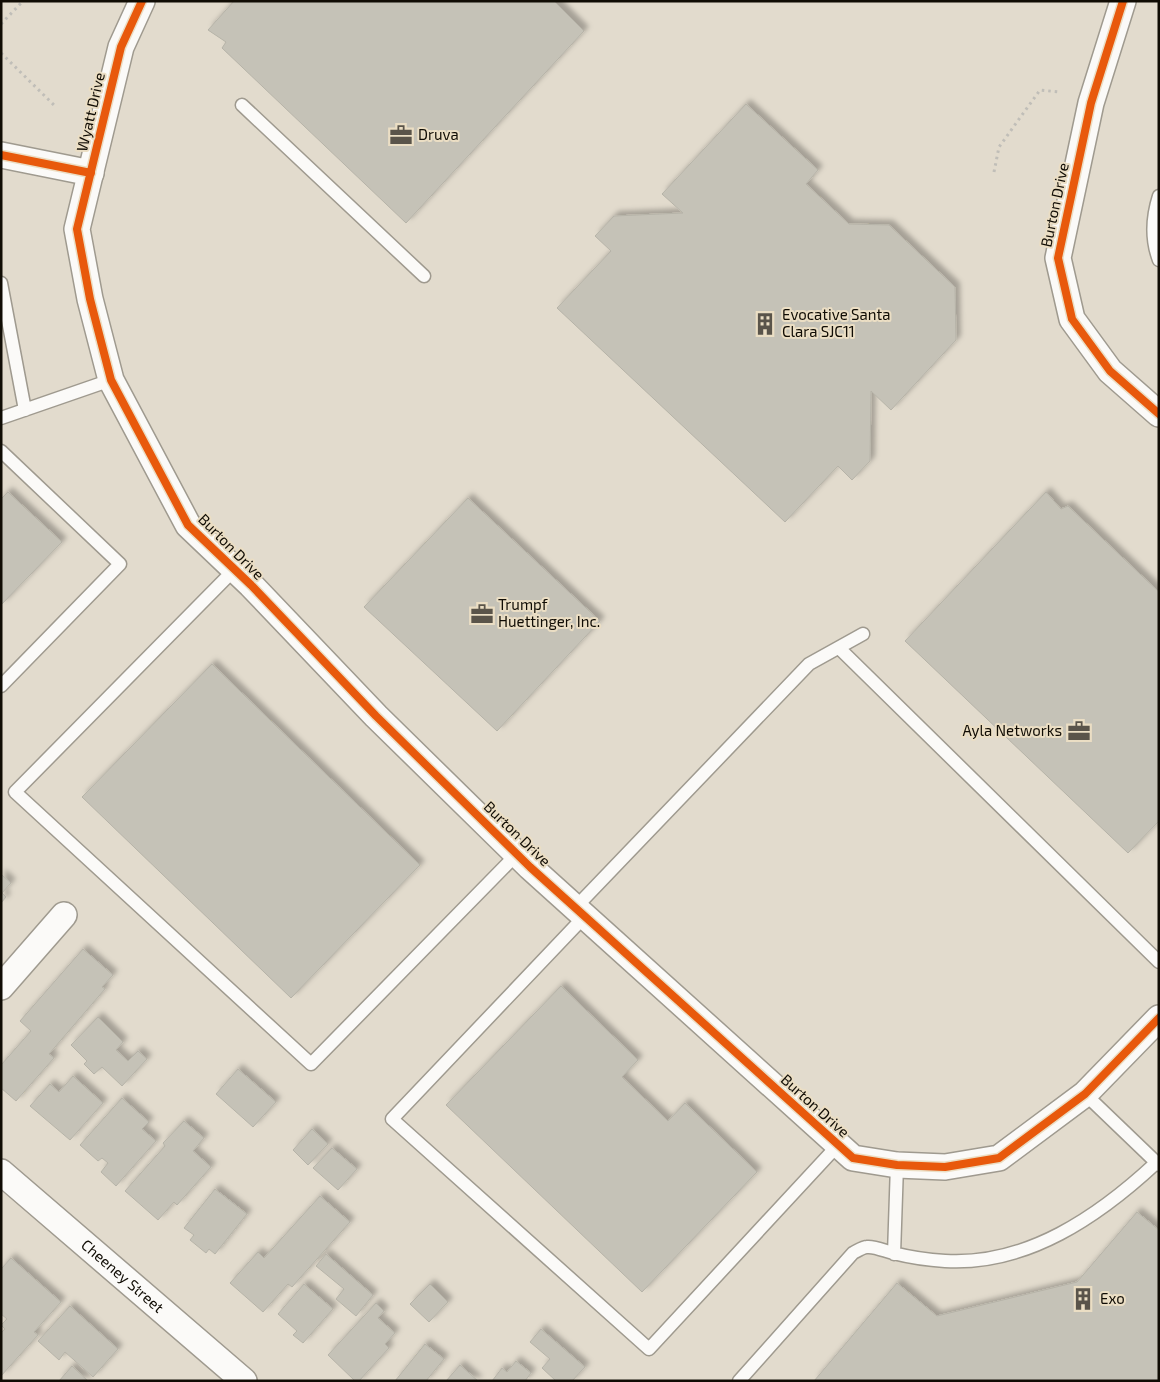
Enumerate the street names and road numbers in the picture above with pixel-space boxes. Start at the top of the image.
street label: Wyatt Drive [72,70,108,153]
street label: Burton Drive [1036,161,1072,249]
street label: Burton Drive [195,510,268,583]
street label: Burton Drive [481,797,555,870]
street label: Burton Drive [778,1070,854,1141]
street label: Cheeney Street [78,1235,168,1316]

